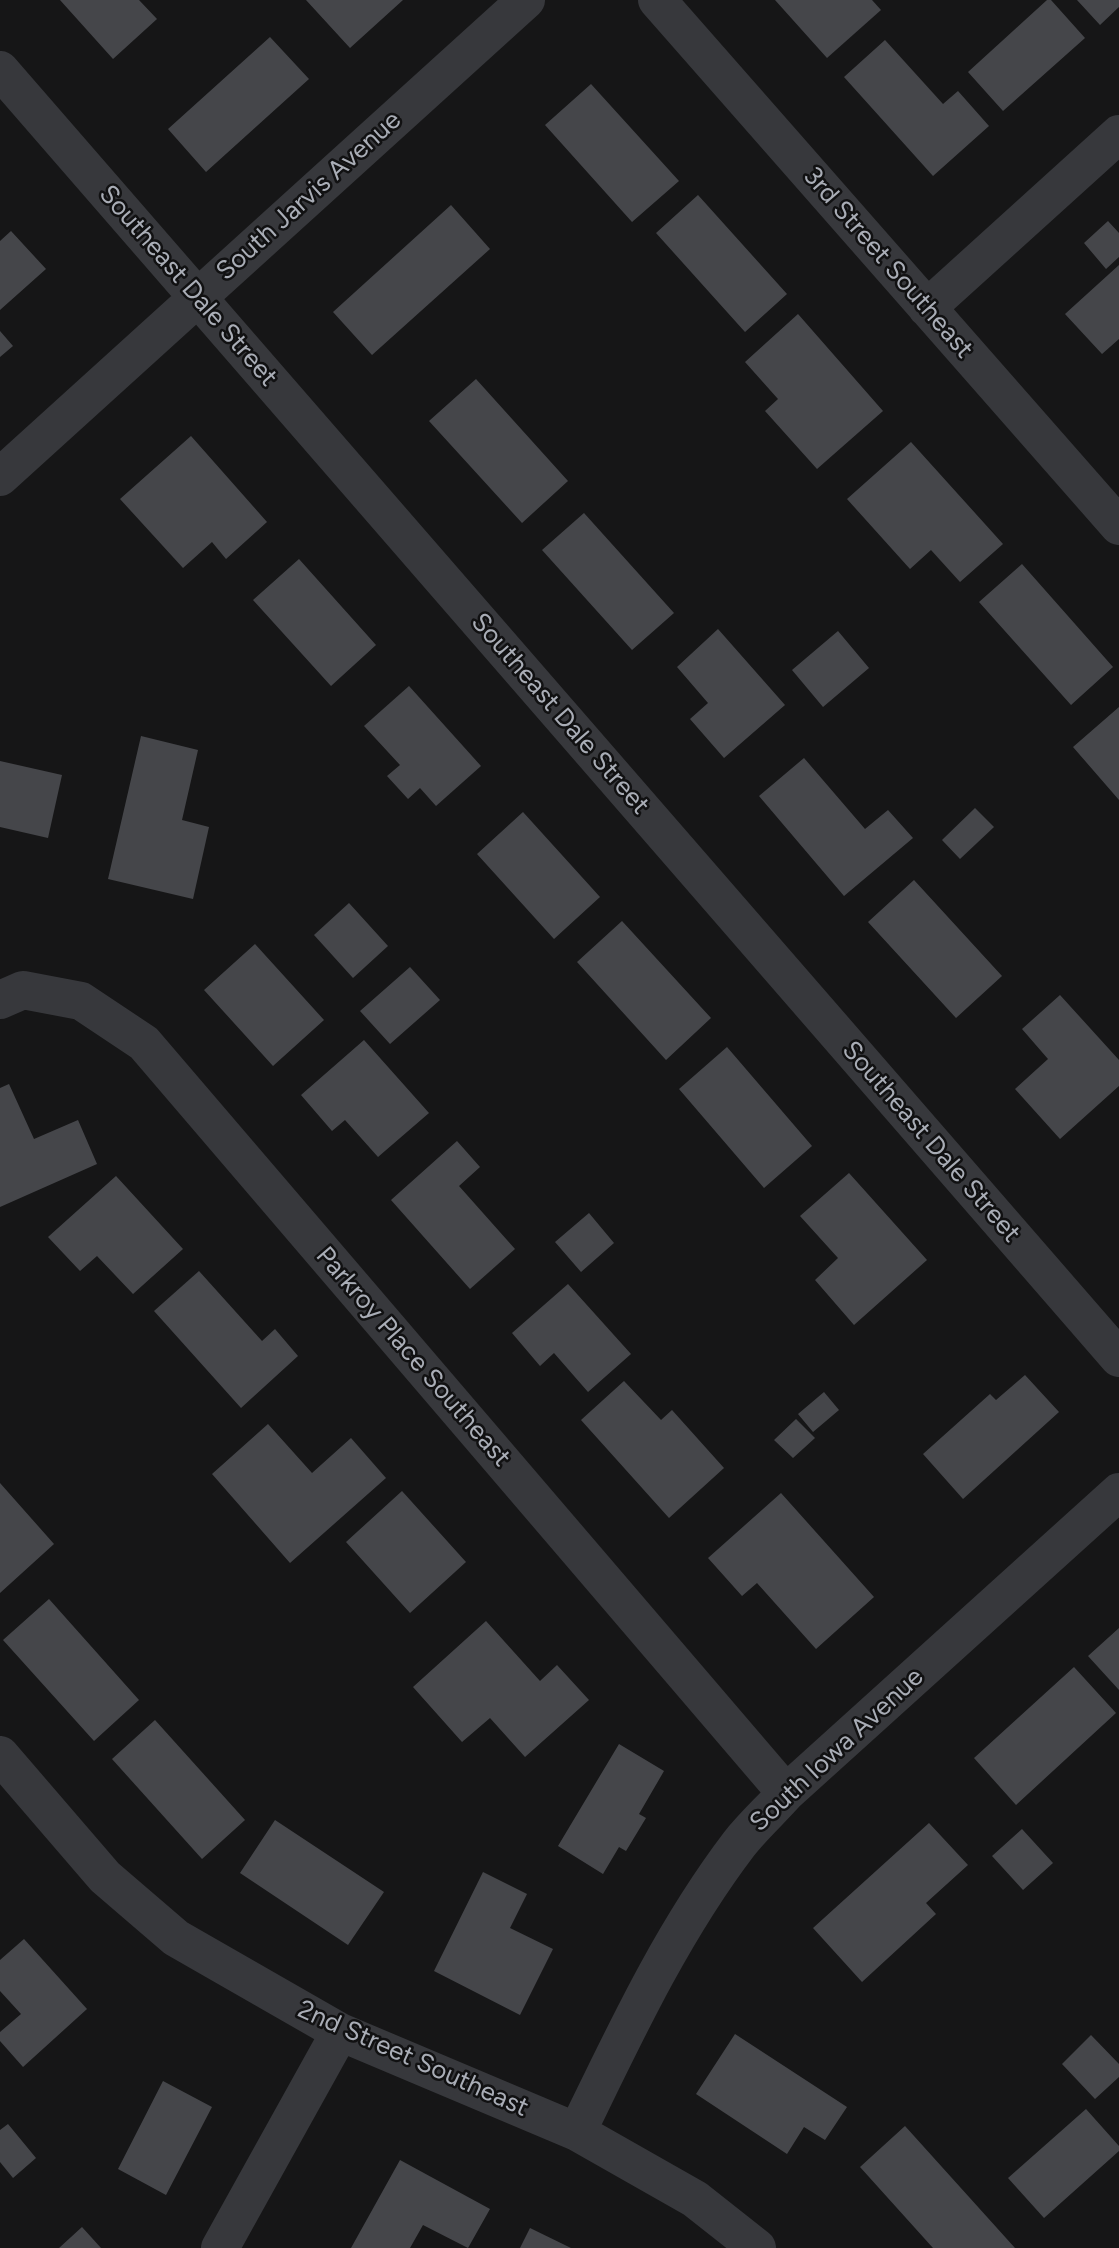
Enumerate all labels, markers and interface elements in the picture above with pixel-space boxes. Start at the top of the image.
street label: South Jarvis Avenue [210,105,408,287]
street label: 3rd Street Southeast [796,161,980,365]
street label: Southeast Dale Street [92,179,284,393]
street label: Southeast Dale Street [464,607,656,821]
street label: Southeast Dale Street [835,1035,1027,1249]
street label: Parkroy Place Southeast [309,1241,517,1473]
street label: South Iowa Avenue [744,1662,930,1838]
street label: 2nd Street Southeast [293,1994,533,2124]

